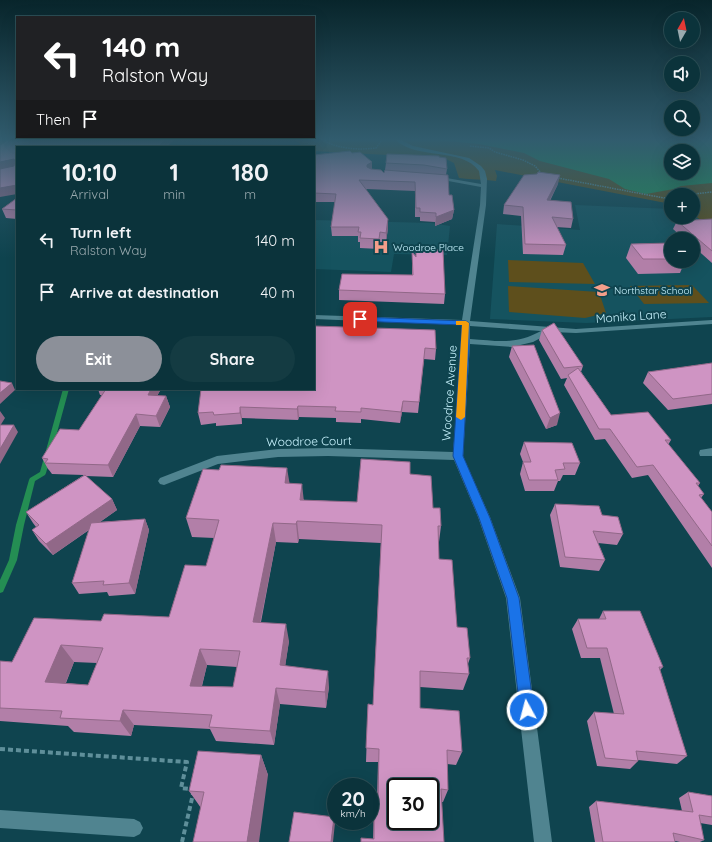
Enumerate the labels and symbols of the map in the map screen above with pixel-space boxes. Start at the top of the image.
north arrow [664,12,700,48]
hospital icon: Woodroe Place [372,238,390,256]
place label: Woodroe Place [393,241,464,254]
school or university icon: Northstar School [593,281,611,299]
place label: Northstar School [614,284,692,297]
pin [343,302,377,336]
street label: Monika Lane [595,306,667,326]
street label: Woodroe Avenue [438,344,460,441]
street label: Woodroe Court [266,433,352,449]
position arrow [506,689,548,731]
speed limit sign: 30 [387,778,439,830]

